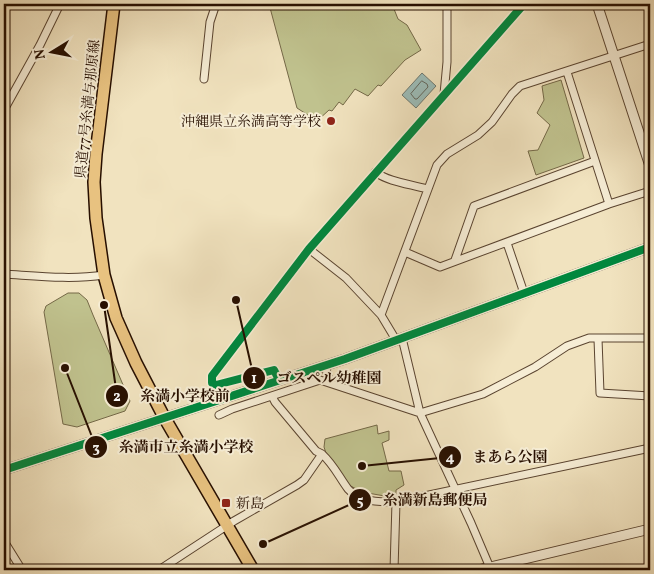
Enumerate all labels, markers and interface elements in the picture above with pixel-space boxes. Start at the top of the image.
north arrow [28,28,78,78]
street label: 県道77号糸満与那原線 [72,39,105,180]
text: N [30,47,51,61]
place label: 沖縄県立糸満高等学校 [181,113,321,132]
marker: 沖縄県立糸満高等学校 [325,115,337,127]
callout: ゴスペル幼稚園 [242,363,392,393]
text: 1 [251,369,257,390]
text: ゴスペル幼稚園 [276,369,382,390]
callout: 糸満小学校前 [105,381,240,411]
text: 2 [113,387,121,408]
text: 糸満小学校前 [140,387,230,408]
callout: 糸満市立糸満小学校 [83,432,263,462]
text: 3 [92,438,100,459]
text: 糸満市立糸満小学校 [118,438,254,459]
callout: まあら公園 [437,442,557,472]
text: 4 [445,448,455,469]
text: まあら公園 [472,448,548,469]
callout: 糸満新島郵便局 [347,485,497,515]
text: 5 [356,491,364,512]
text: 糸満新島郵便局 [382,491,488,512]
place label: 新島 [236,495,264,514]
marker: 新島 [220,497,232,509]

